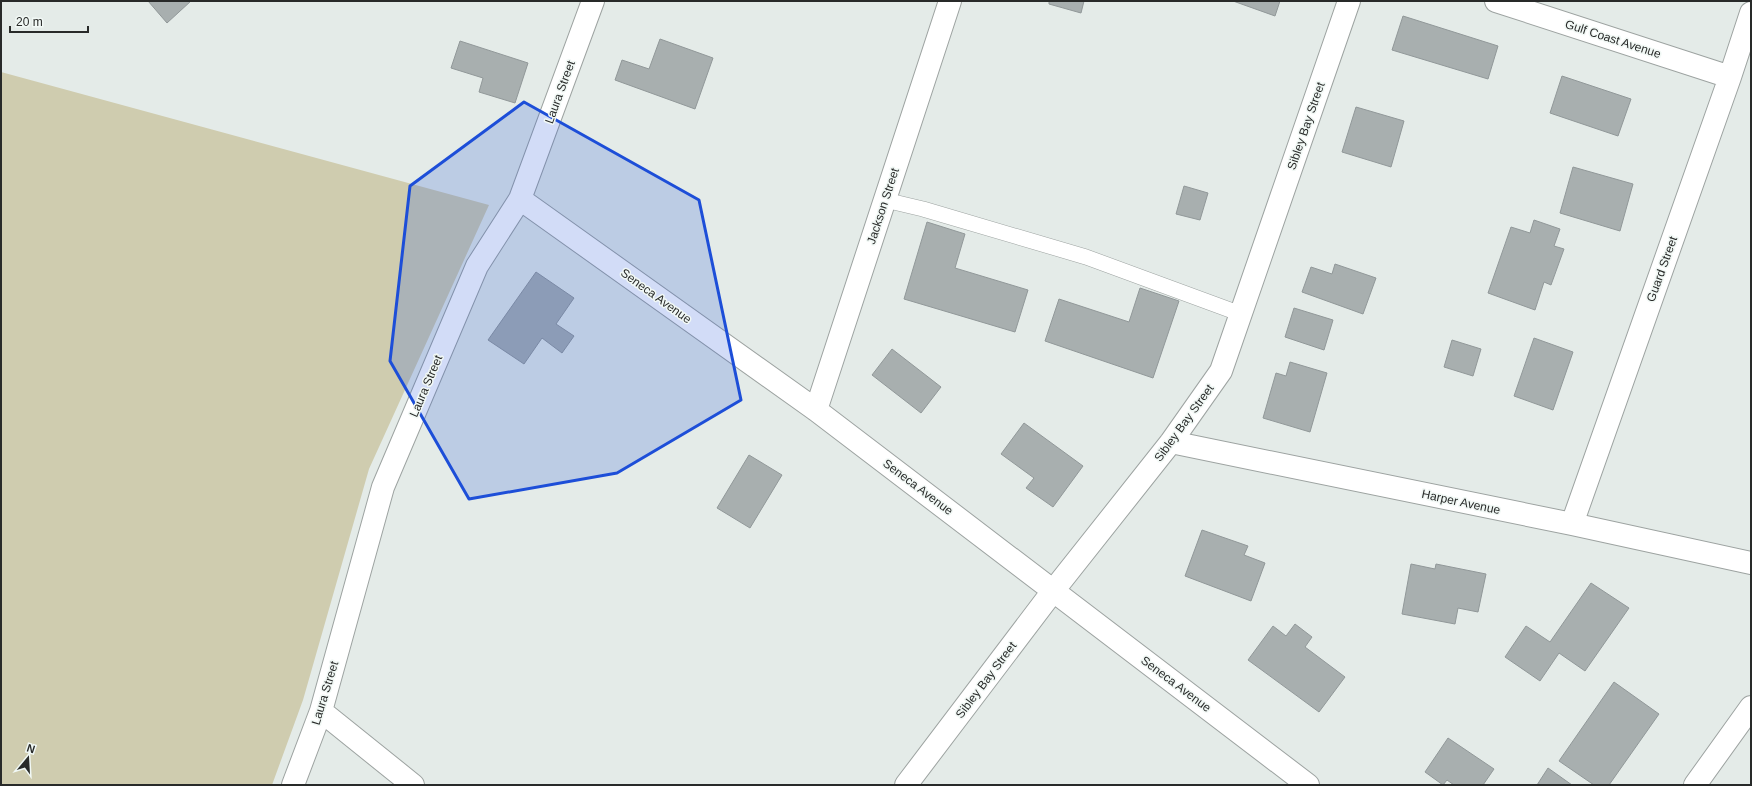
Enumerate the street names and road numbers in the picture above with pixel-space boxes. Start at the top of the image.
street label: Gulf Coast Avenue [1563,17,1663,61]
street label: Laura Street [542,58,578,125]
street label: Sibley Bay Street [1284,80,1328,172]
street label: Jackson Street [864,165,902,246]
street label: Guard Street [1644,234,1681,304]
street label: Seneca Avenue [618,266,694,326]
street label: Laura Street [407,352,446,419]
street label: Sibley Bay Street [1151,381,1217,464]
street label: Seneca Avenue [880,456,956,518]
street label: Harper Avenue [1420,487,1502,517]
street label: Sibley Bay Street [953,639,1020,721]
street label: Seneca Avenue [1138,653,1214,715]
street label: Laura Street [309,659,342,727]

